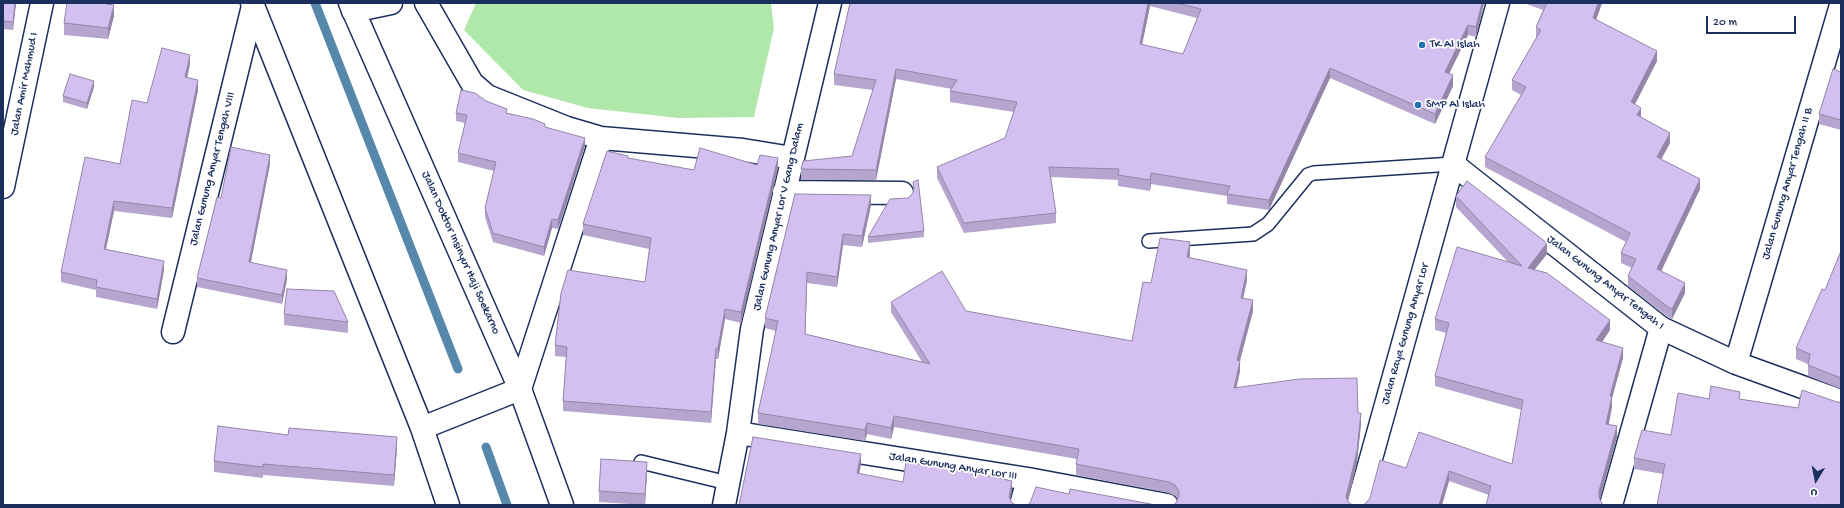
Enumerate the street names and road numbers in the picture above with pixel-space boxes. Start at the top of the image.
street label: Jalan Amir Mahmud I [8,31,42,137]
street label: Jalan Gunung Anyar Tengah VIII [187,91,239,247]
street label: Jalan Gunung Anyar Tengah II B [1759,106,1817,262]
street label: Jalan Gunung Anyar Lor V Gang Dalam [750,122,808,312]
street label: Jalan Doktor Insinyur Haji Soekarno [417,169,503,337]
street label: Jalan Gunung Anyar Tengah I [1543,233,1667,333]
street label: Jalan Raya Gunung Anyar Lor [1379,262,1433,406]
street label: Jalan Gunung Anyar Lor III [888,450,1018,484]

